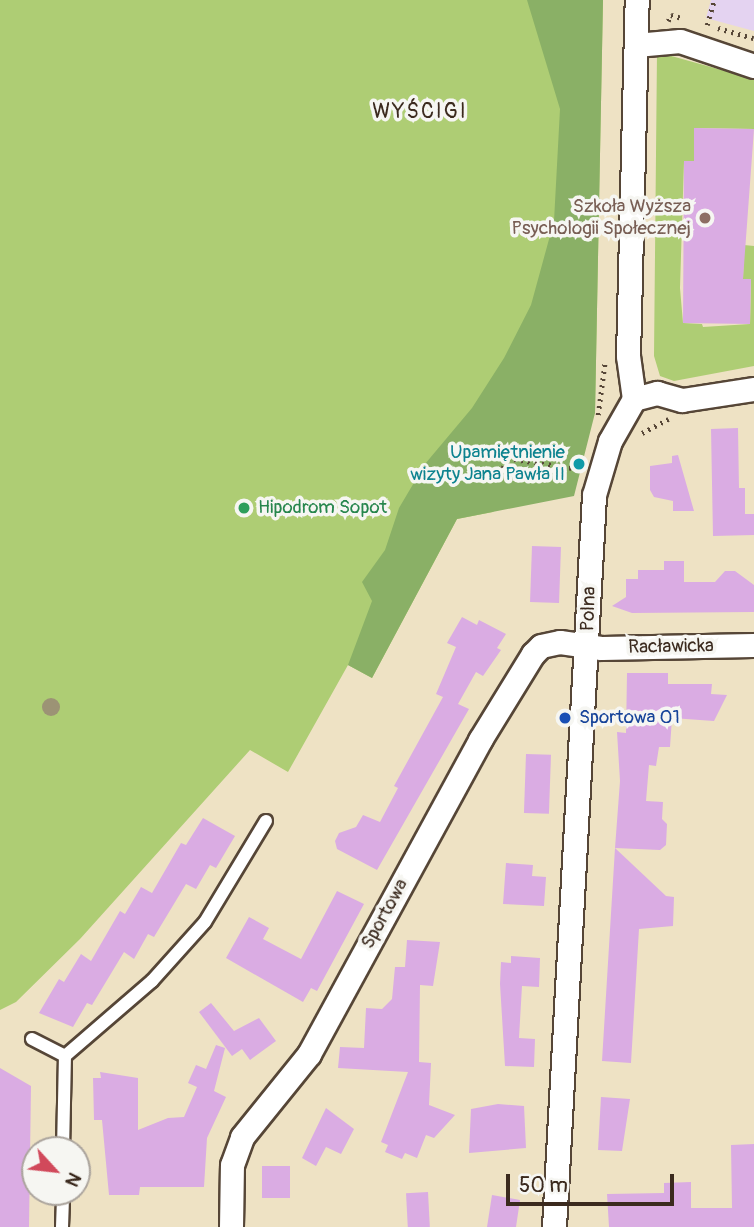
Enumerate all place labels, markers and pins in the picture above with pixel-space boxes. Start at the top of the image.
place label: Szkoła Wyższa Psychologii Społecznej [512,196,691,240]
marker: Szkoła Wyższa Psychologii Społecznej [697,210,713,226]
place label: Upamiętnienie wizyty Jana Pawła II [410,442,565,486]
marker: Upamiętnienie wizyty Jana Pawła II [571,456,587,472]
place label: Hipodrom Sopot [258,497,387,519]
marker: Hipodrom Sopot [236,500,252,516]
place label: Sportowa 01 [579,707,680,729]
marker: Sportowa 01 [557,710,573,726]

